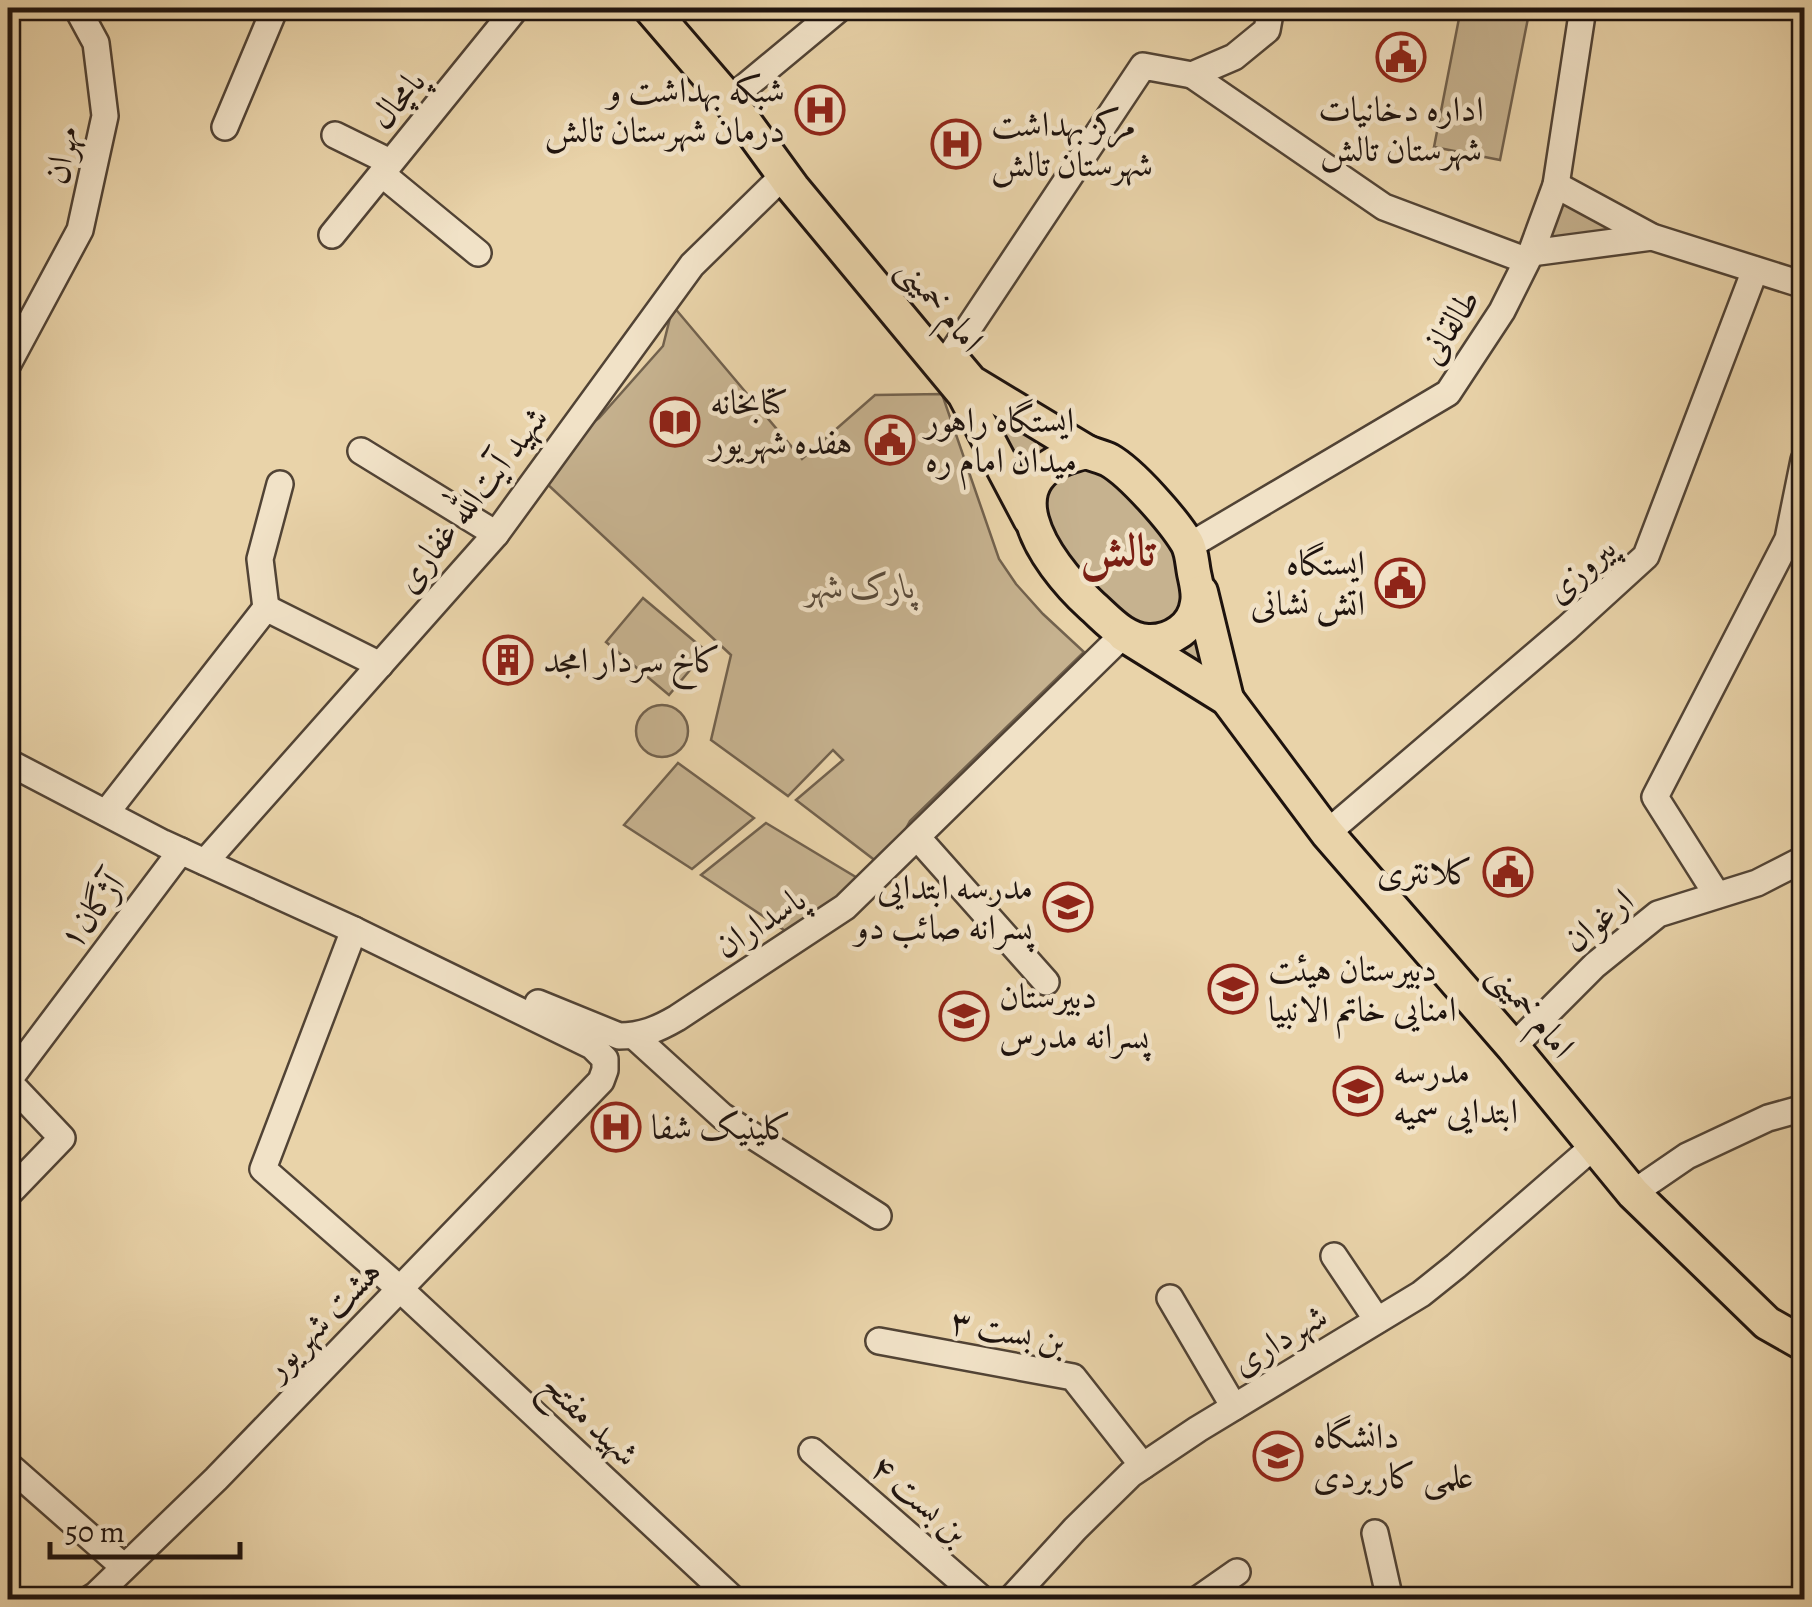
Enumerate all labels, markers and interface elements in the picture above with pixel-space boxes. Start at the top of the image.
public building icon: اداره دخانیات شهرستان تالش [1375,31,1427,83]
street label: پامچال [358,57,439,140]
place label: شبکه بهداشت و درمان شهرستان تالش [545,66,785,154]
hospital icon: شبکه بهداشت و درمان شهرستان تالش [794,84,846,136]
place label: اداره دخانیات شهرستان تالش [1318,85,1484,173]
place label: مرکز بهداشت شهرستان تالش [991,100,1153,188]
hospital icon: مرکز بهداشت شهرستان تالش [930,118,982,170]
street label: مهران [31,122,91,188]
street label: امام خمینی [881,246,995,367]
street label: طالقانی [1407,279,1491,373]
place label: کتابخانه هفده شهریور [707,378,853,466]
street label: شهید آیت‌الله غفاری [381,394,559,602]
library icon: کتابخانه هفده شهریور [649,396,701,448]
place label: ایستگاه راهور میدان امام ره [922,396,1077,491]
public building icon: ایستگاه راهور میدان امام ره [864,414,916,466]
district label: تالش [1080,519,1157,582]
street label: پیروزی [1534,523,1628,615]
place label: ایستگاه اتش نشانی [1251,539,1365,627]
public building icon: ایستگاه اتش نشانی [1374,557,1426,609]
park label: پارک شهر [802,562,919,611]
building icon: کاخ سردار امجد [482,634,534,686]
place label: کاخ سردار امجد [543,636,721,691]
public building icon: کلانتری [1482,846,1534,898]
place label: کلانتری [1377,848,1473,896]
street label: ۱آژگان [47,860,138,959]
place label: مدرسه ابتدایی پسرانه صائب دو [852,863,1035,953]
street label: پاسداران [705,873,818,970]
street label: ارغوان [1553,877,1643,963]
school or university icon: مدرسه ابتدایی پسرانه صائب دو [1042,881,1094,933]
place label: دبیرستان هیئت امنایی خاتم الانبیا [1268,945,1457,1039]
street label: امام خمینی [1472,952,1586,1073]
school or university icon: دبیرستان هیئت امنایی خاتم الانبیا [1207,963,1259,1015]
place label: دبیرستان پسرانه مدرس [999,972,1152,1062]
school or university icon: دبیرستان پسرانه مدرس [938,990,990,1042]
place label: مدرسه ابتدایی سمیه [1393,1047,1518,1135]
school or university icon: مدرسه ابتدایی سمیه [1332,1065,1384,1117]
hospital icon: کلینیک شفا [590,1101,642,1153]
place label: کلینیک شفا [651,1103,792,1151]
street label: هشت شهریور [250,1248,392,1392]
street label: شهرداری [1222,1292,1336,1386]
street label: بن بست ۳ [946,1296,1070,1366]
street label: شهید مفتح [527,1361,650,1482]
place label: دانشگاه علمی کاربردی [1313,1412,1474,1500]
school or university icon: دانشگاه علمی کاربردی [1252,1430,1304,1482]
street label: بن بست ۴ [860,1443,980,1555]
scale bar [50,1497,240,1559]
text: 50 m [65,1512,125,1552]

